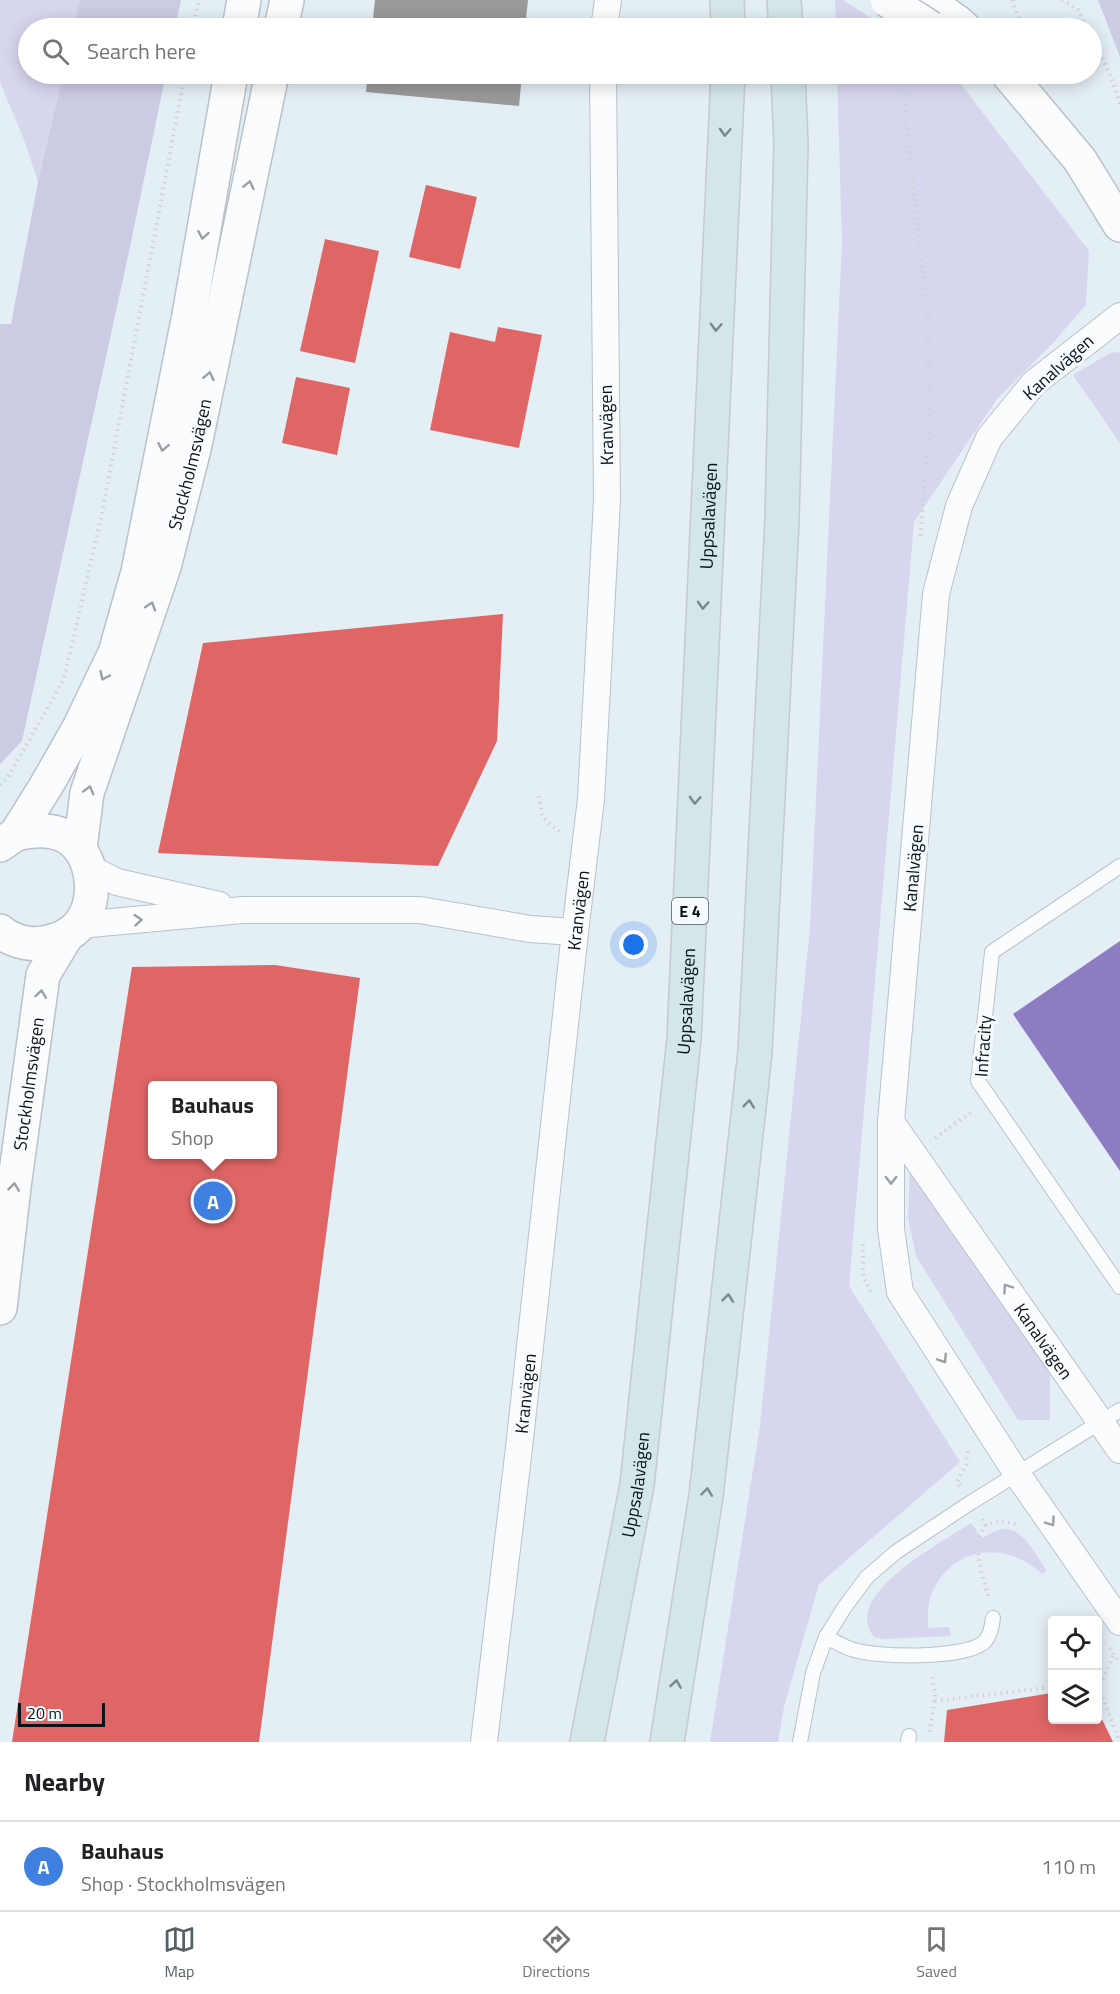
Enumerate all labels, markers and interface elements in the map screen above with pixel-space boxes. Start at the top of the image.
search box [18,18,1102,84]
text: Search here [87,34,196,68]
icon: search [39,35,72,68]
one-way arrow [718,127,731,136]
one-way arrow [241,180,254,190]
one-way arrow [197,229,210,239]
one-way arrow [710,322,723,331]
street label: Kanalvägen [1016,328,1100,406]
one-way arrow [202,371,215,381]
street label: Kranvägen [592,384,620,466]
street label: Stockholmsvägen [160,396,218,533]
one-way arrow [157,442,170,452]
street label: Uppsalavägen [692,462,724,570]
one-way arrow [144,601,157,612]
one-way arrow [697,601,710,610]
one-way arrow [100,669,112,680]
one-way arrow [81,785,94,795]
one-way arrow [688,796,701,805]
street label: Kanalvägen [896,823,930,913]
street label: Kranvägen [560,869,596,952]
road number: E 4 [672,898,708,924]
one-way arrow [133,914,142,927]
your location [619,930,648,959]
street label: Uppsalavägen [669,947,702,1056]
one-way arrow [34,989,46,998]
street label: Infracity [967,1014,999,1078]
street label: Stockholmsvägen [6,1015,51,1152]
popup [148,1081,277,1159]
text: Bauhaus [171,1088,254,1122]
one-way arrow [742,1099,755,1108]
text: Shop [171,1122,214,1153]
one-way arrow [885,1176,897,1185]
pin: A [194,1178,232,1224]
one-way arrow [7,1182,20,1191]
one-way arrow [1003,1284,1014,1295]
one-way arrow [721,1293,734,1302]
street label: Kanalvägen [1008,1297,1080,1385]
street label: Kranvägen [507,1352,543,1435]
one-way arrow [936,1353,947,1364]
street label: Uppsalavägen [614,1430,656,1540]
one-way arrow [700,1487,712,1496]
one-way arrow [1044,1515,1055,1526]
map controls [1048,1616,1102,1724]
button: locate [1048,1616,1102,1670]
button: layers [1048,1670,1102,1724]
one-way arrow [670,1680,682,1689]
scale bar [18,1700,105,1728]
text: 20 m [27,1701,62,1725]
text: Nearby [24,1762,105,1801]
text: Bauhaus [81,1834,164,1868]
text: A [37,1851,50,1882]
text: 110 m [1041,1851,1096,1882]
text: Shop · Stockholmsvägen [81,1868,286,1899]
tab: Map [163,1923,196,1983]
tab: Directions [522,1923,590,1983]
tab: Saved [916,1923,957,1983]

